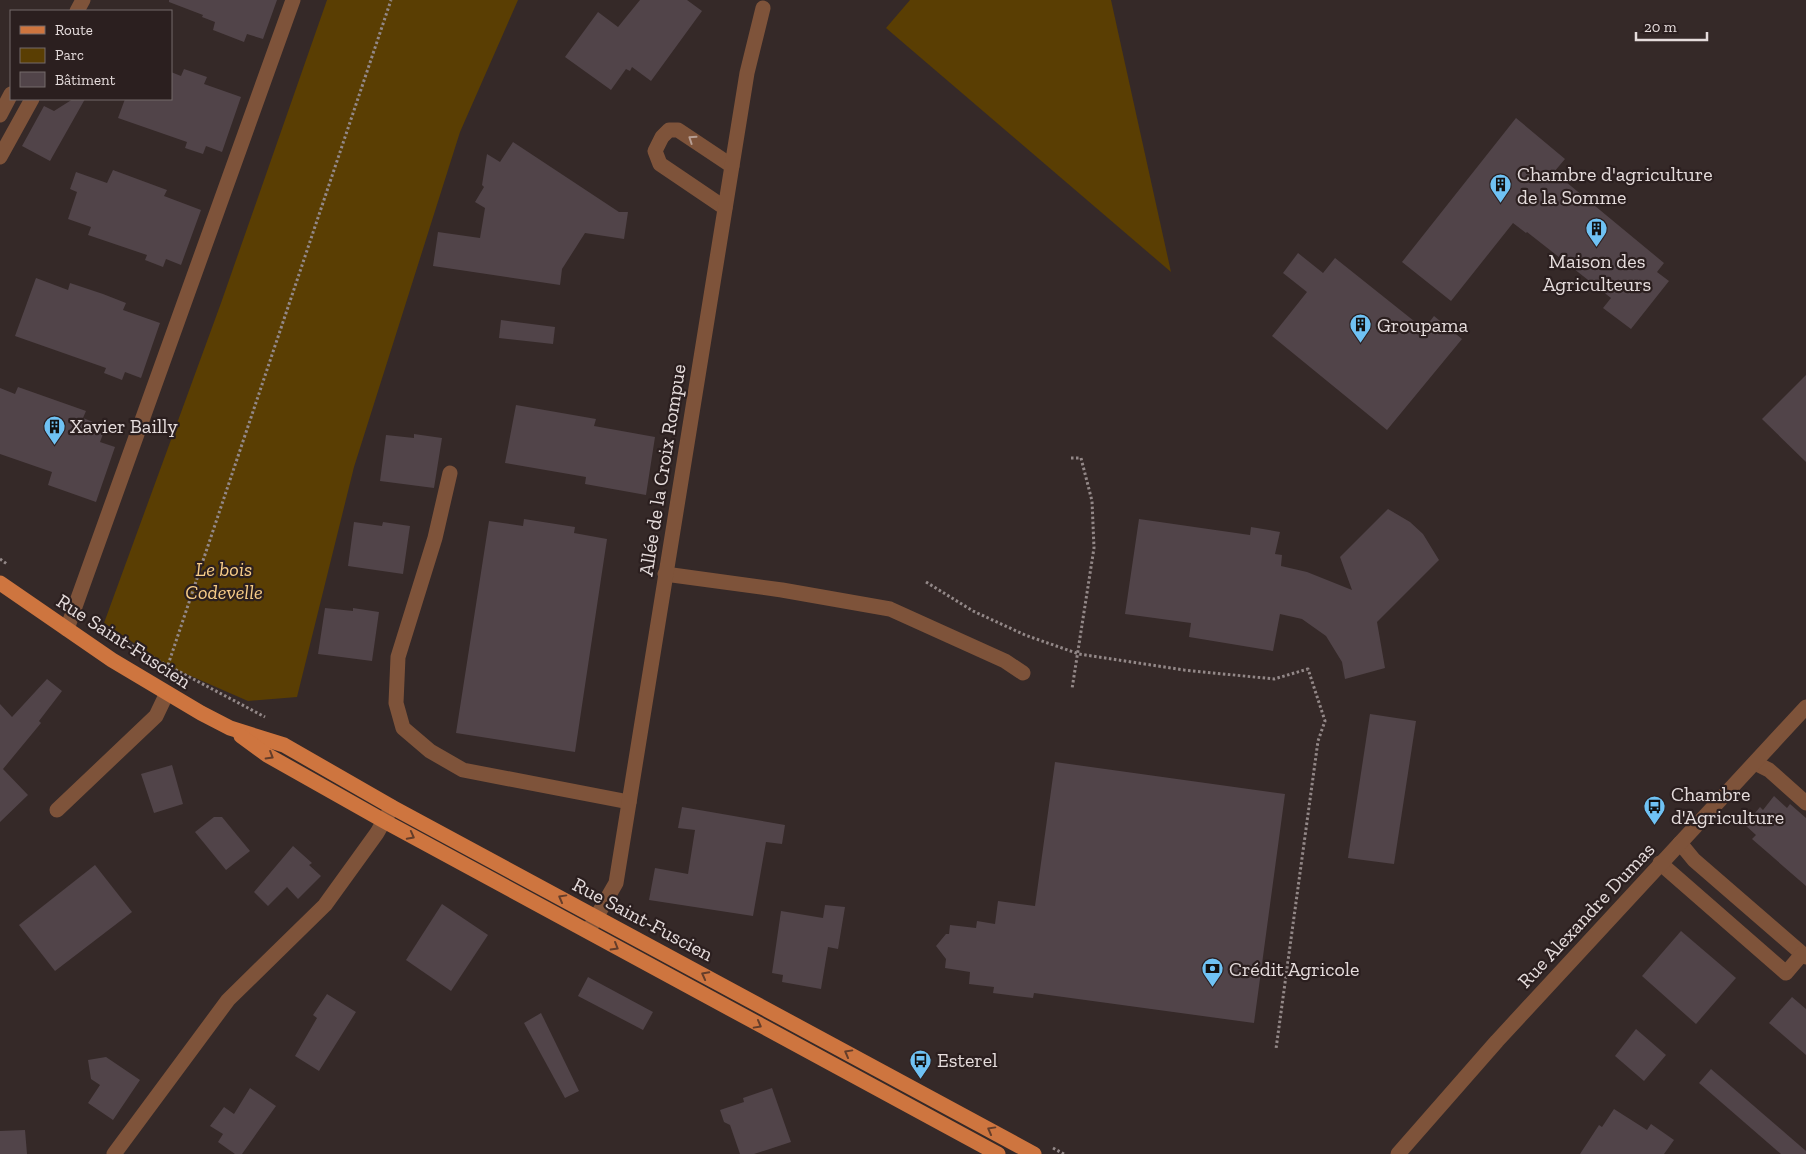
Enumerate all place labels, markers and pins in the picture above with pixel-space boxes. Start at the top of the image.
place label: Chambre d'agriculture de la Somme [1517,162,1713,209]
building icon: Chambre d'agriculture de la Somme [1489,173,1513,204]
building icon: Maison des Agriculteurs [1585,217,1609,248]
place label: Maison des Agriculteurs [1543,249,1651,296]
building icon: Groupama [1349,313,1373,344]
place label: Groupama [1377,313,1469,337]
building icon: Xavier Bailly [42,414,66,445]
place label: Xavier Bailly [70,414,178,438]
place label: Chambre d'Agriculture [1671,782,1784,829]
bus stop icon: Chambre d'Agriculture [1643,794,1667,825]
bank icon: Crédit Agricole [1201,957,1225,988]
place label: Crédit Agricole [1229,957,1360,981]
bus stop icon: Esterel [909,1048,933,1079]
place label: Esterel [937,1048,997,1072]

